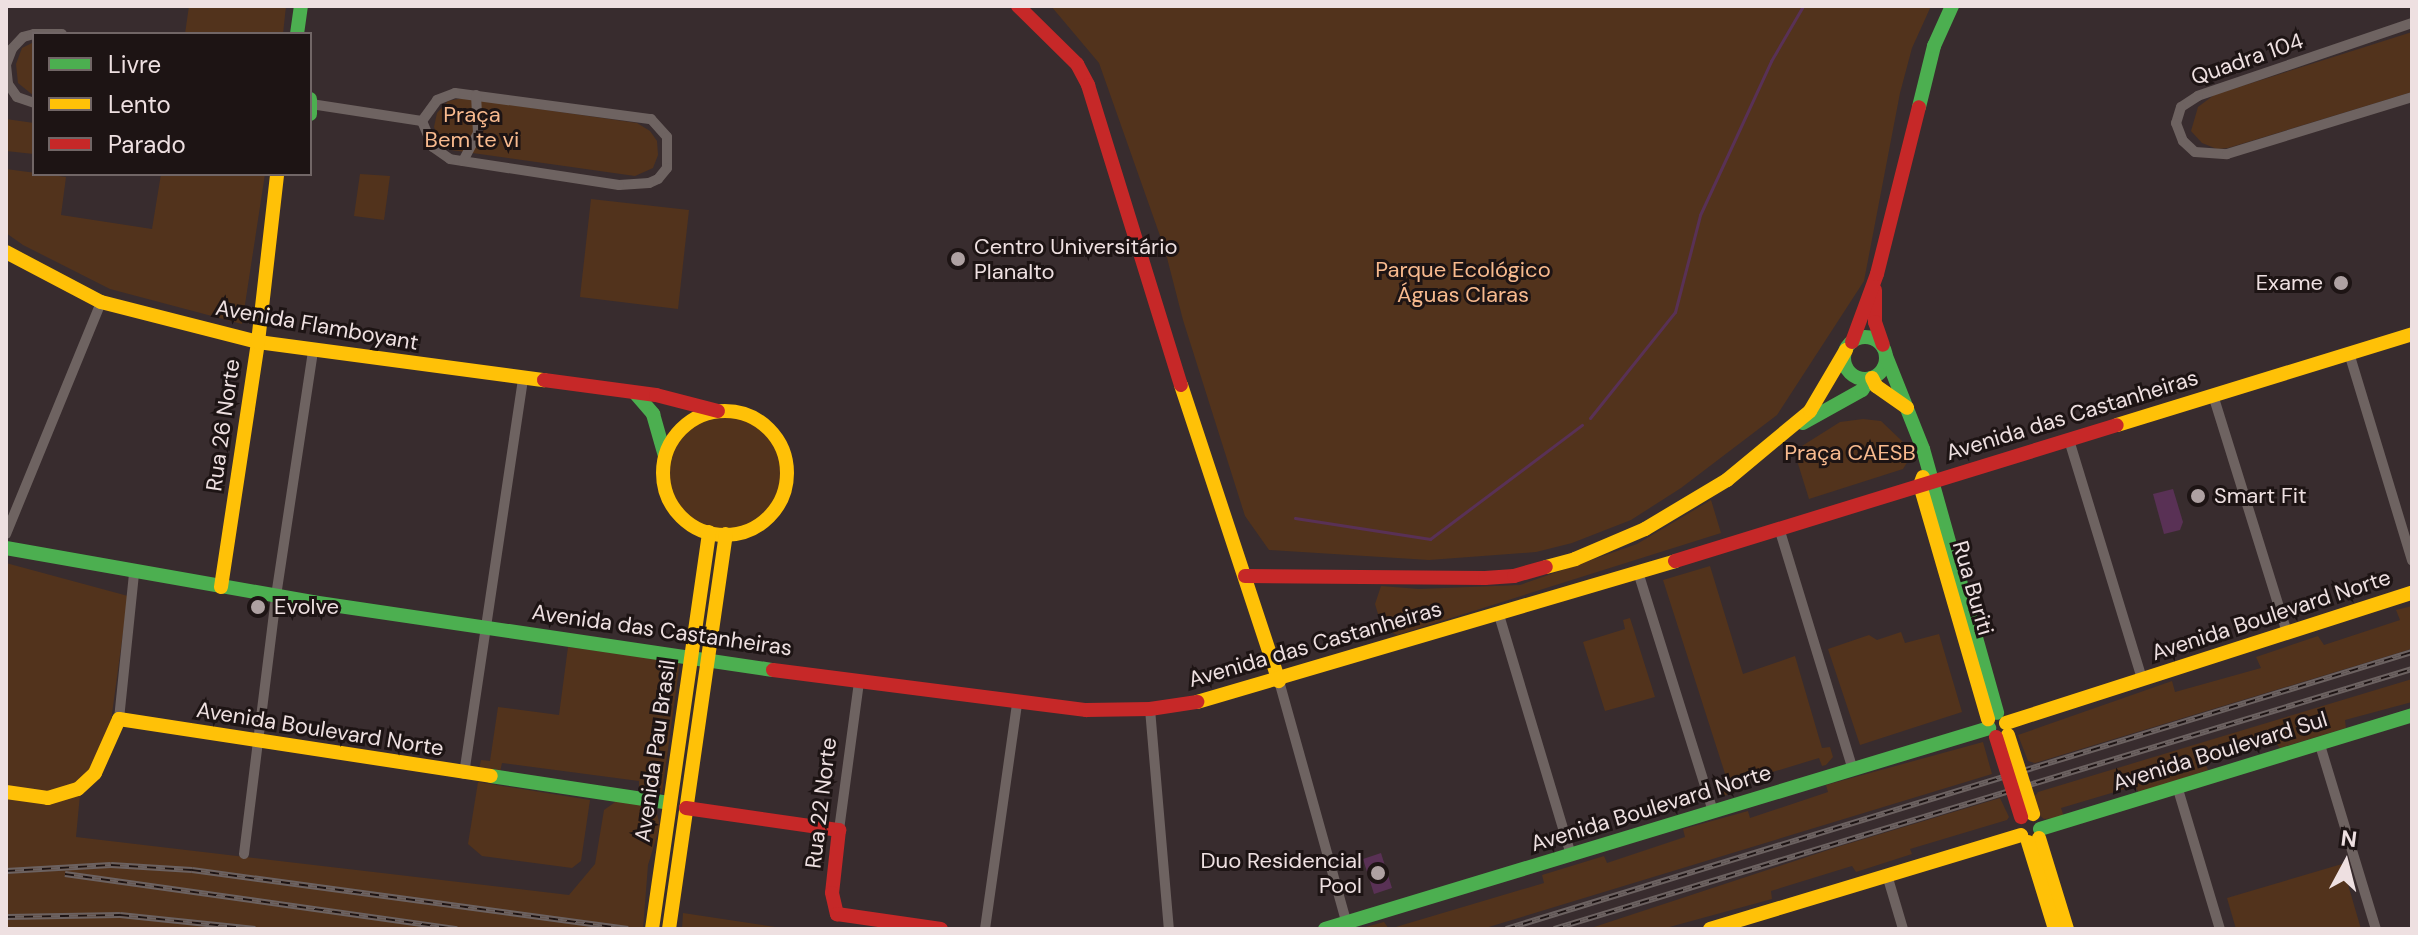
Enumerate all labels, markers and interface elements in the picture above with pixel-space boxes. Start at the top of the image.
street label: Quadra 104 [2188,28,2306,90]
legend [32,32,312,176]
text: Livre [108,49,161,80]
text: Lento [108,89,171,120]
park label: Praça Bem te vi [425,101,519,152]
text: Parado [108,129,186,160]
place label: Centro Universitário Planalto [974,233,1178,284]
marker: Centro Universitário Planalto [949,250,967,268]
park label: Parque Ecológico Águas Claras [1375,256,1551,308]
place label: Exame [2256,270,2323,296]
marker: Exame [2330,272,2352,294]
street label: Avenida Flamboyant [214,294,420,356]
street label: Rua 26 Norte [201,357,245,493]
street label: Avenida das Castanheiras [1943,364,2201,466]
park label: Praça CAESB [1784,440,1916,466]
place label: Smart Fit [2214,483,2307,509]
marker: Smart Fit [2189,487,2207,505]
street label: Rua Buriti [1947,538,1999,638]
street label: Avenida Boulevard Norte [2148,564,2394,666]
place label: Evolve [274,594,339,620]
street label: Avenida das Castanheiras [1185,595,1445,693]
marker: Evolve [249,598,267,616]
street label: Avenida das Castanheiras [530,599,794,661]
street label: Avenida Pau Brasil [629,658,681,844]
street label: Avenida Boulevard Norte [194,696,446,762]
street label: Avenida Boulevard Sul [2109,706,2331,796]
street label: Rua 22 Norte [800,736,842,870]
street label: Avenida Boulevard Norte [1528,759,1774,857]
north arrow [2306,823,2386,903]
text: N [2339,823,2359,854]
place label: Duo Residencial Pool [1200,847,1362,898]
marker: Duo Residencial Pool [1369,864,1387,882]

